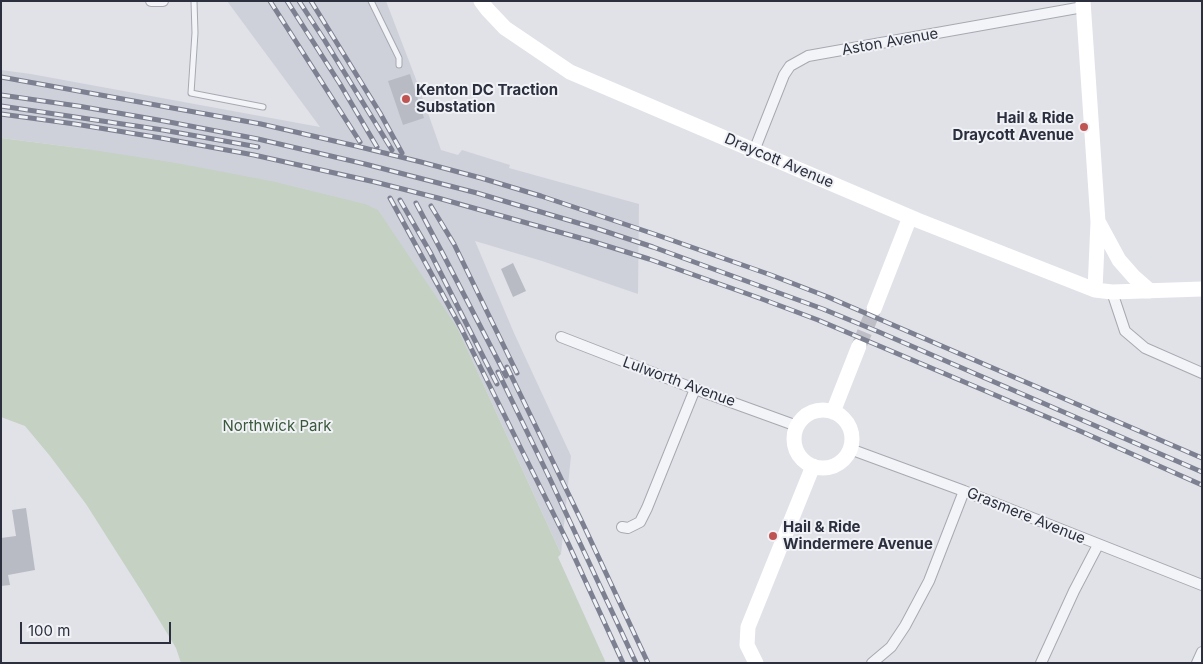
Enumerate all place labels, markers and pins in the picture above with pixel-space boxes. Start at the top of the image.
place label: Kenton DC Traction Substation [416,81,558,116]
marker: Kenton DC Traction Substation [400,93,412,105]
place label: Hail & Ride Draycott Avenue [953,109,1074,144]
marker: Hail & Ride Draycott Avenue [1078,121,1090,133]
place label: Hail & Ride Windermere Avenue [783,518,933,553]
marker: Hail & Ride Windermere Avenue [767,530,779,542]

